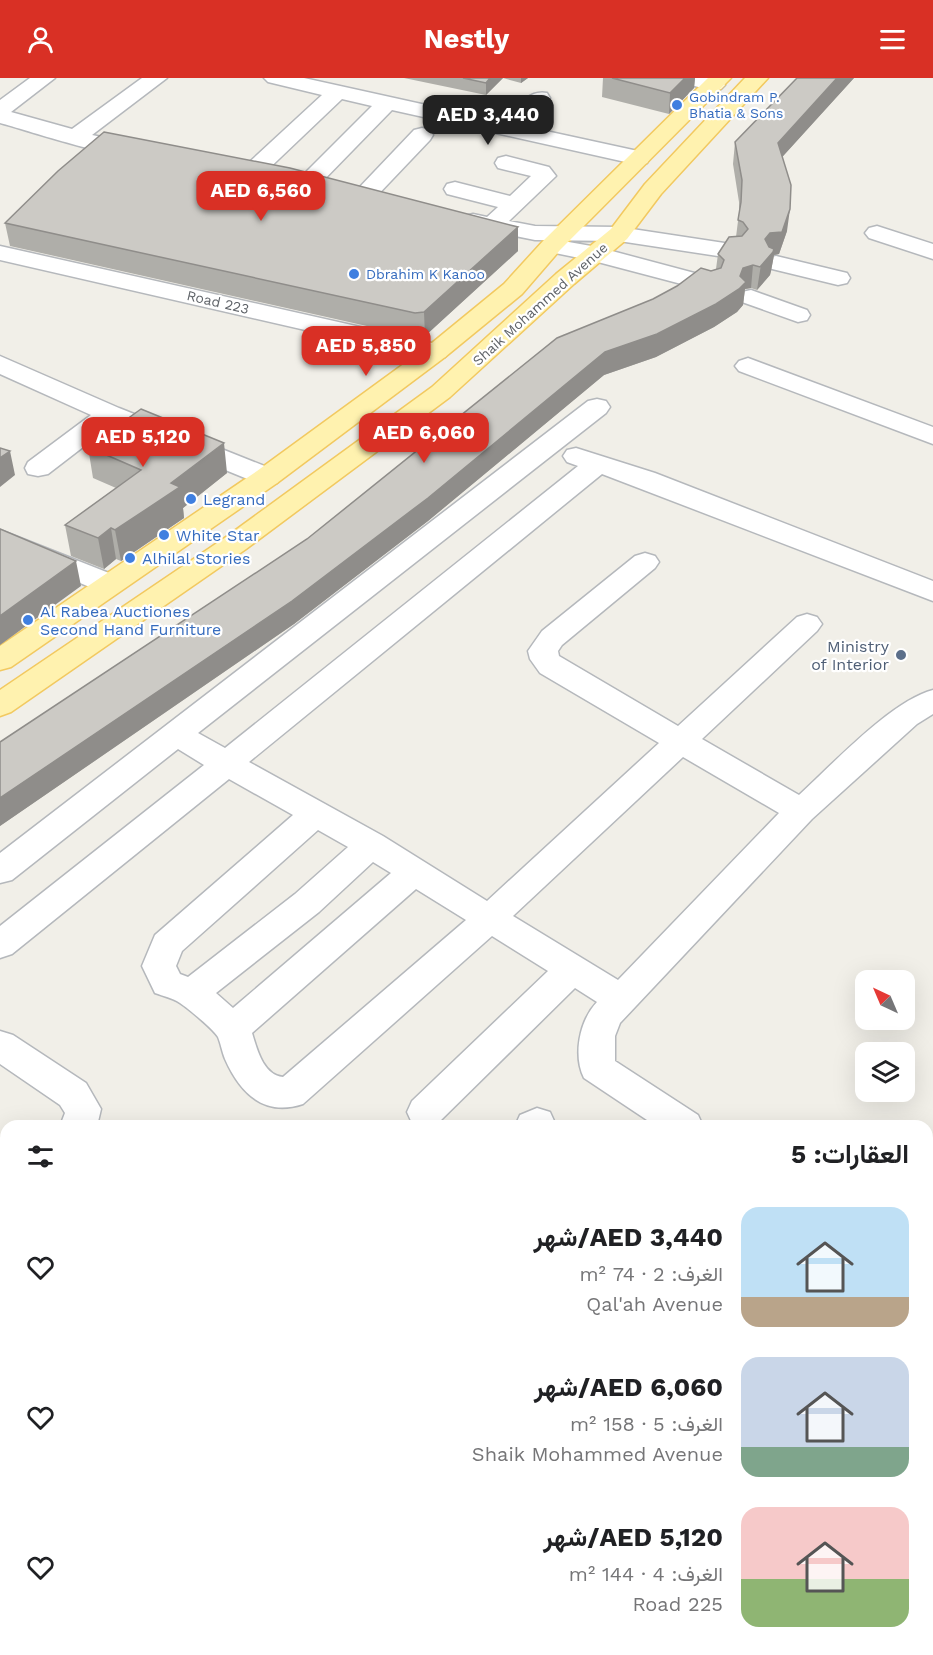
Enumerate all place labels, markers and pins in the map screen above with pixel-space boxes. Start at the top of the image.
place label: Gobindram P. Bhatia & Sons [689,89,783,121]
pin: AED 3,440 [419,95,557,146]
marker: Gobindram P. Bhatia & Sons [670,98,684,112]
pin: AED 6,560 [192,171,330,222]
place label: Dbrahim K Kanoo [366,266,485,282]
marker: Dbrahim K Kanoo [347,267,361,281]
pin: AED 5,850 [297,326,435,377]
pin: AED 6,060 [355,413,493,464]
pin: AED 5,120 [74,417,212,468]
place label: Legrand [203,490,265,509]
marker: Legrand [184,492,198,506]
place label: White Star [176,526,260,545]
marker: White Star [157,528,171,542]
place label: Alhilal Stories [142,549,250,568]
marker: Alhilal Stories [123,551,137,565]
place label: Al Rabea Auctiones Second Hand Furniture [40,602,221,639]
marker: Al Rabea Auctiones Second Hand Furniture [21,613,35,627]
place label: Ministry of Interior [811,637,890,674]
marker: Ministry of Interior [894,648,908,662]

